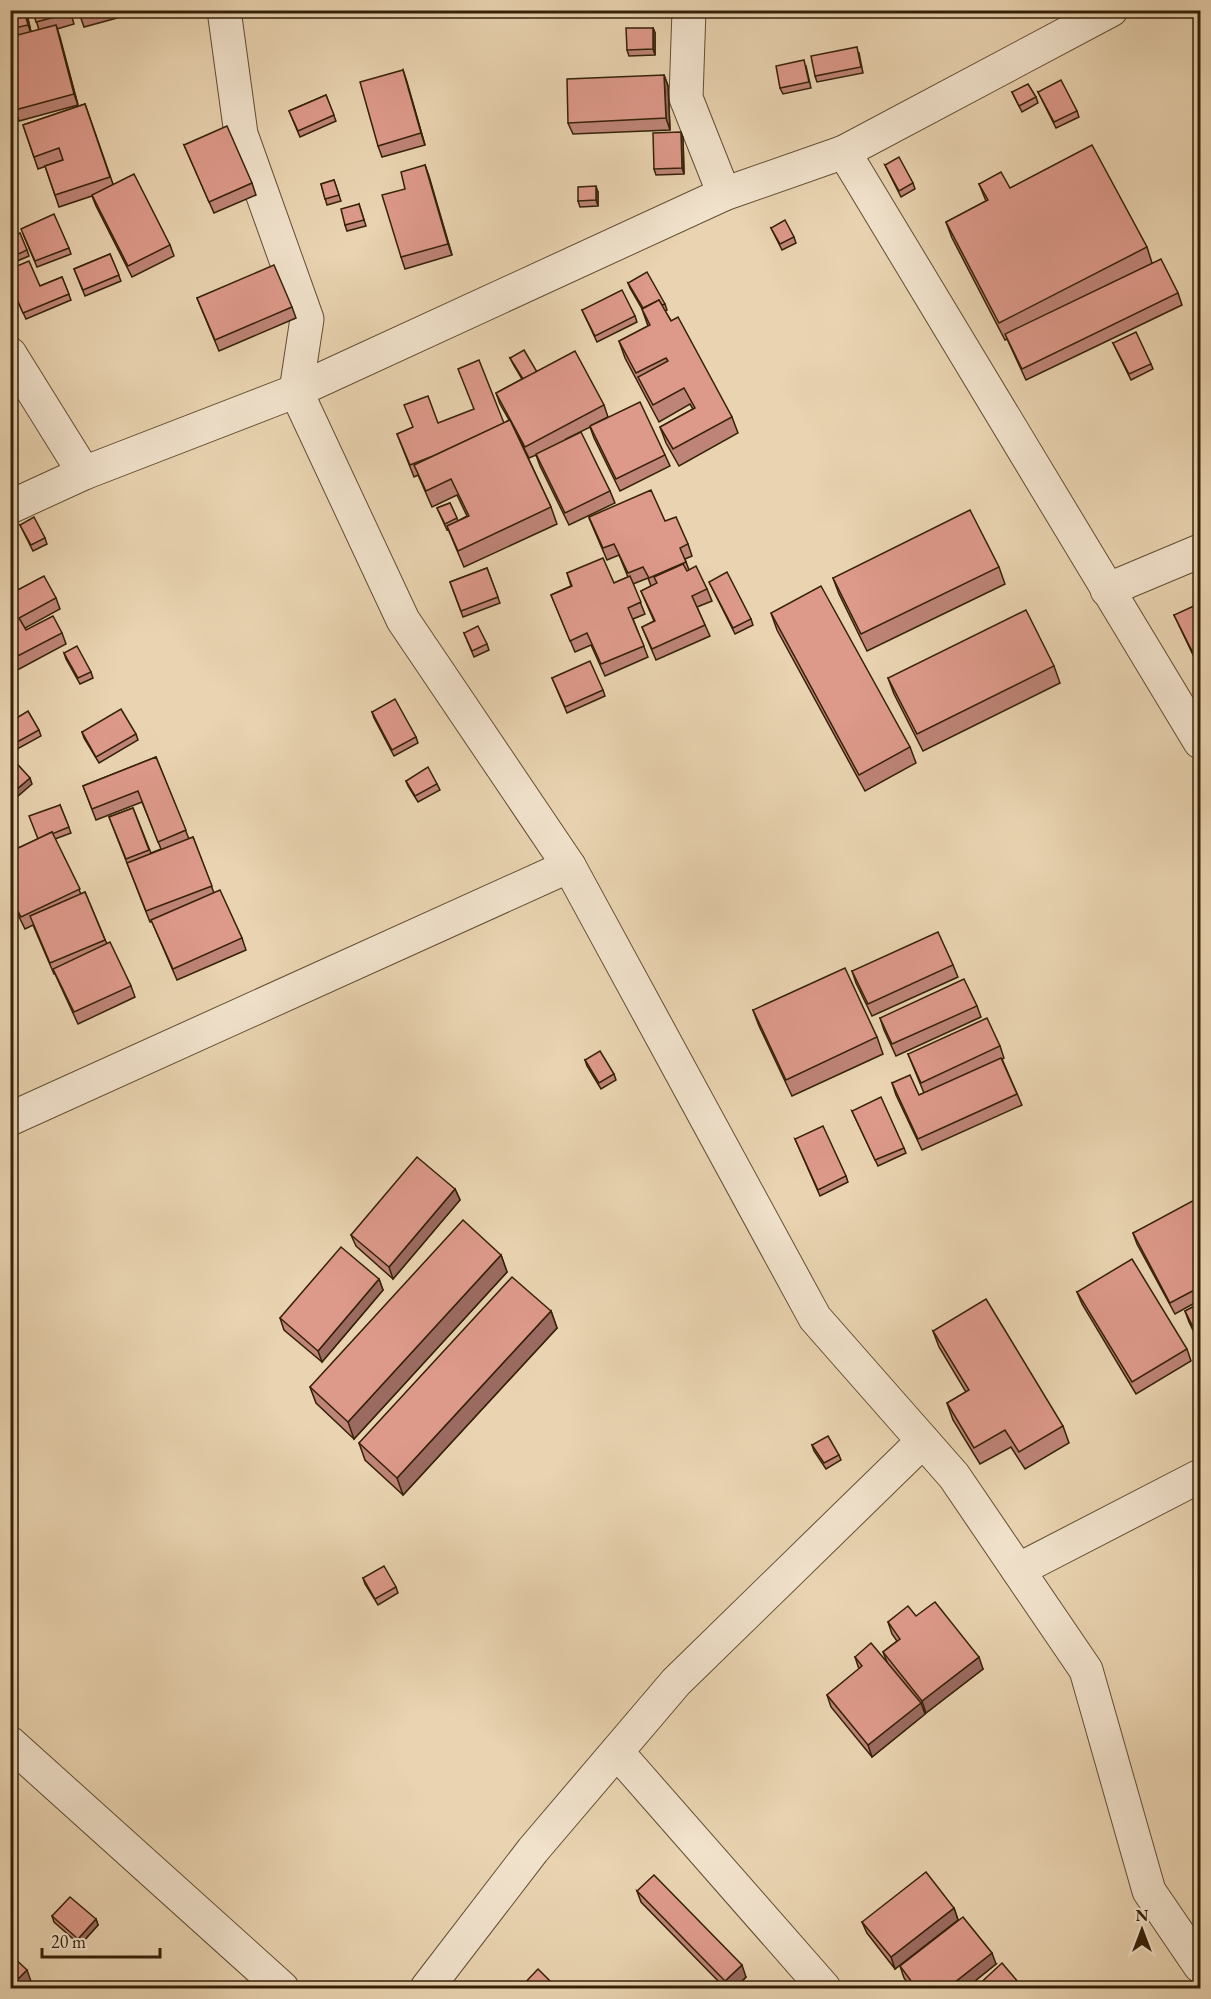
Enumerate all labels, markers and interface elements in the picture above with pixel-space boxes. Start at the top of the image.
north arrow [1112,1900,1172,1960]
text: N [1136,1905,1149,1926]
scale bar [42,1921,160,1959]
text: 20 m [51,1930,86,1953]

